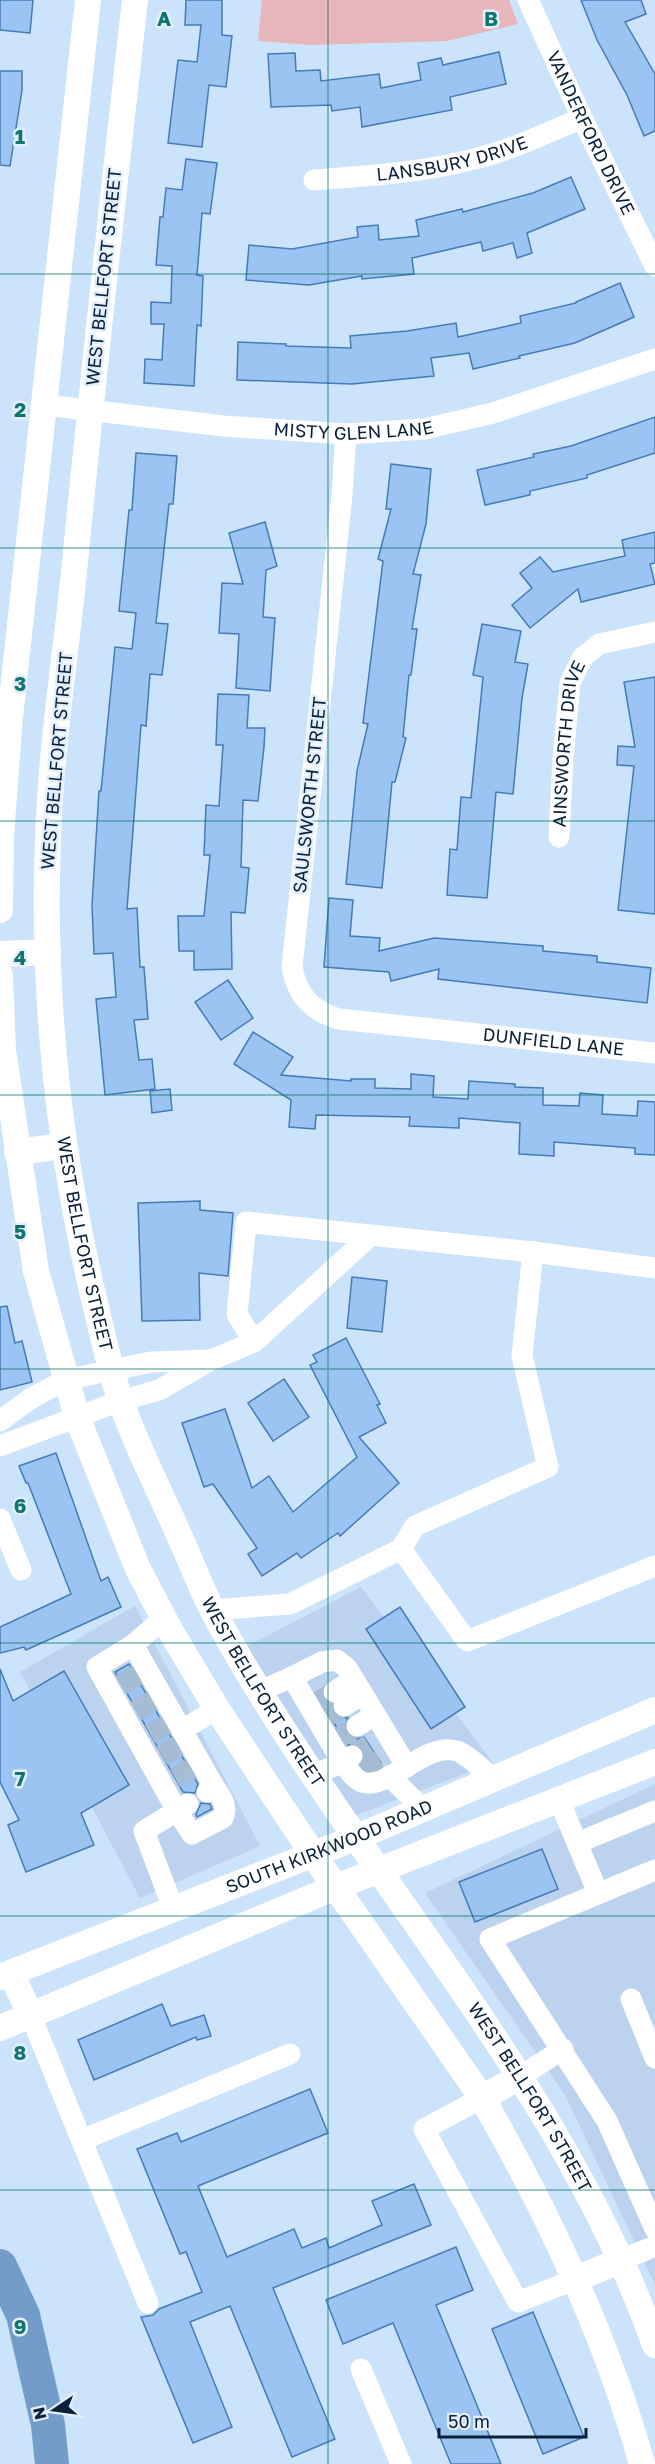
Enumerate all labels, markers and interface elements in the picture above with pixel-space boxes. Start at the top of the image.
text: A [157,6,171,30]
text: B [484,6,498,30]
street label: VANDERFORD DRIVE [543,47,640,218]
text: 1 [15,124,25,148]
street label: LANSBURY DRIVE [375,130,530,185]
street label: WEST BELLFORT STREET [81,167,125,387]
text: 2 [14,397,26,421]
street label: MISTY GLEN LANE [273,415,435,444]
street label: WEST BELLFORT STREET [36,651,76,871]
street label: AINSWORTH DRIVE [548,656,589,828]
text: 3 [14,671,26,695]
street label: SAULSWORTH STREET [288,696,330,894]
text: 4 [14,945,26,969]
street label: DUNFIELD LANE [482,1023,625,1060]
street label: WEST BELLFORT STREET [53,1135,118,1353]
text: 5 [14,1219,26,1243]
text: 6 [14,1493,26,1517]
street label: WEST BELLFORT STREET [197,1593,330,1790]
text: 7 [15,1766,26,1790]
street label: SOUTH KIRKWOOD ROAD [222,1794,436,1898]
street label: WEST BELLFORT STREET [464,1998,597,2196]
text: 8 [14,2040,26,2064]
text: 9 [14,2314,26,2338]
north arrow [24,2380,84,2440]
scale bar [439,2401,586,2439]
text: N [28,2405,50,2422]
text: 50 m [448,2410,490,2432]

